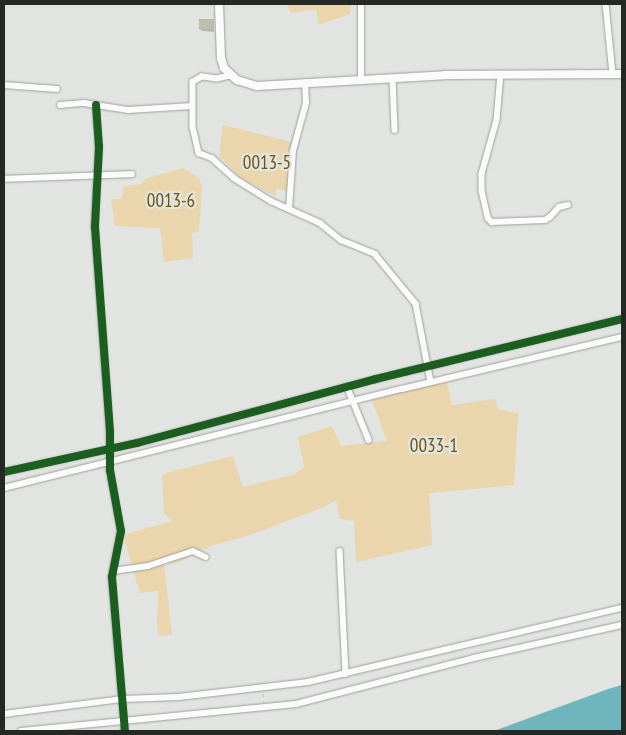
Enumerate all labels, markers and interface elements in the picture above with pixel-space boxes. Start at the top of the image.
park label: 0013-5 [243,152,291,174]
park label: 0013-6 [147,190,195,212]
park label: 0033-1 [410,435,458,457]

